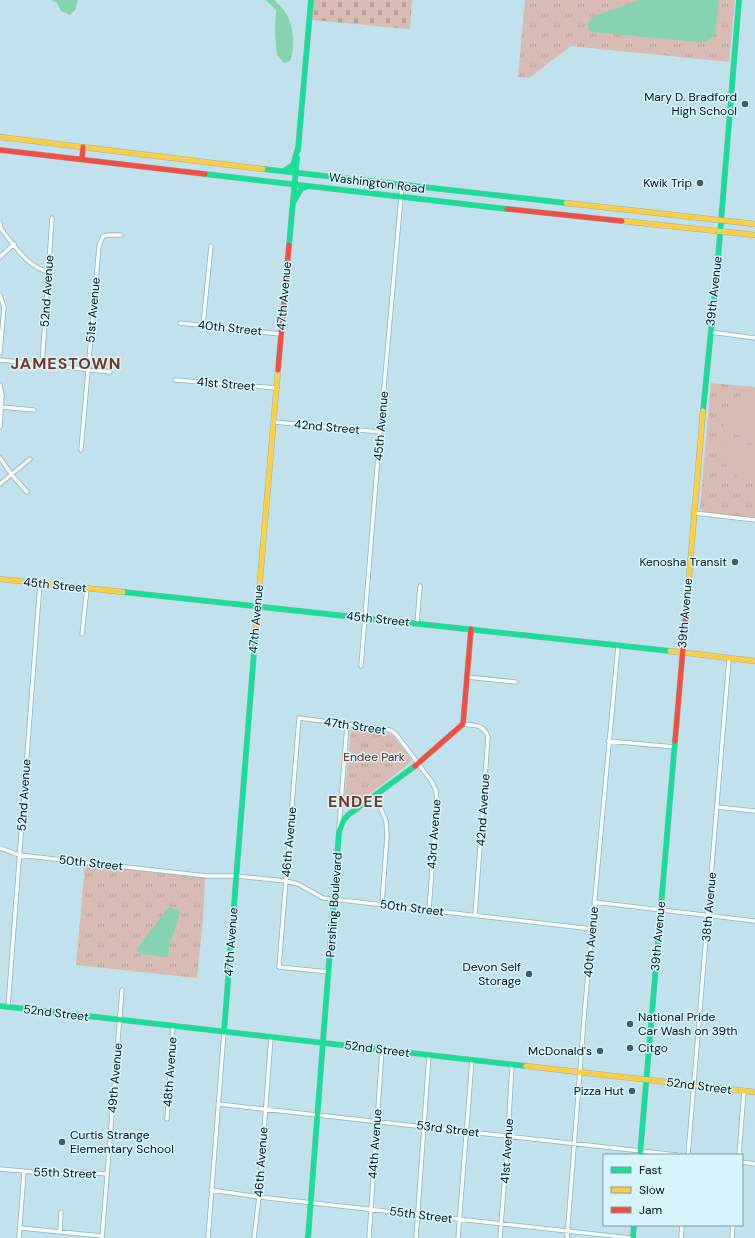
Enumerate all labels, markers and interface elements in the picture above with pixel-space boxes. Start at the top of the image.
place label: Mary D. Bradford High School [644,89,737,119]
marker: Mary D. Bradford High School [740,99,750,109]
street label: Washington Road [328,169,426,197]
place label: Kwik Trip [643,175,692,191]
marker: Kwik Trip [695,178,705,188]
street label: 52nd Avenue [36,254,58,328]
street label: 39th Avenue [702,255,726,327]
street label: 47th Avenue [273,261,295,331]
street label: 51st Avenue [82,276,104,343]
street label: 40th Street [197,317,263,339]
district label: JAMESTOWN [11,353,121,374]
street label: 41st Street [196,373,256,395]
street label: 45th Avenue [370,390,392,462]
street label: 42nd Street [294,416,361,438]
place label: Kenosha Transit [639,554,727,570]
marker: Kenosha Transit [730,557,740,567]
street label: 45th Street [23,574,88,596]
street label: 39th Avenue [674,577,696,648]
street label: 47th Avenue [245,584,267,654]
street label: 45th Street [346,608,411,630]
street label: 47th Street [323,714,387,738]
park label: Endee Park [343,749,405,765]
street label: 52nd Avenue [13,758,35,832]
street label: 42nd Avenue [472,773,494,847]
district label: ENDEE [328,791,384,812]
street label: 43rd Avenue [424,798,444,870]
street label: 46th Avenue [278,806,300,878]
street label: 50th Street [58,852,124,874]
street label: Pershing Boulevard [322,852,346,958]
street label: 38th Avenue [698,871,720,943]
street label: 50th Street [379,896,445,920]
street label: 39th Avenue [647,900,669,971]
street label: 40th Avenue [580,906,602,978]
street label: 47th Avenue [221,907,241,977]
place label: Devon Self Storage [462,959,521,989]
marker: Devon Self Storage [524,969,534,979]
street label: 52nd Street [22,1001,90,1025]
place label: National Pride Car Wash on 39th [638,1009,738,1039]
marker: National Pride Car Wash on 39th [625,1019,635,1029]
street label: 48th Avenue [160,1036,180,1108]
street label: 52nd Street [343,1037,411,1061]
place label: Citgo [638,1040,668,1056]
street label: 49th Avenue [104,1042,126,1114]
place label: McDonald's [528,1043,592,1059]
marker: Citgo [625,1043,635,1053]
marker: McDonald's [595,1046,605,1056]
street label: 52nd Street [665,1074,733,1098]
place label: Pizza Hut [574,1083,624,1099]
marker: Pizza Hut [627,1086,637,1096]
street label: 44th Avenue [365,1108,385,1180]
street label: 53rd Street [416,1117,481,1141]
street label: 41st Avenue [497,1118,517,1184]
street label: 46th Avenue [251,1126,271,1198]
place label: Curtis Strange Elementary School [70,1127,174,1157]
marker: Curtis Strange Elementary School [57,1137,67,1147]
legend [603,1154,743,1226]
text: Fast [639,1162,662,1178]
street label: 55th Street [33,1164,97,1182]
text: Slow [639,1182,665,1198]
text: Jam [639,1202,662,1218]
street label: 55th Street [389,1203,454,1227]

